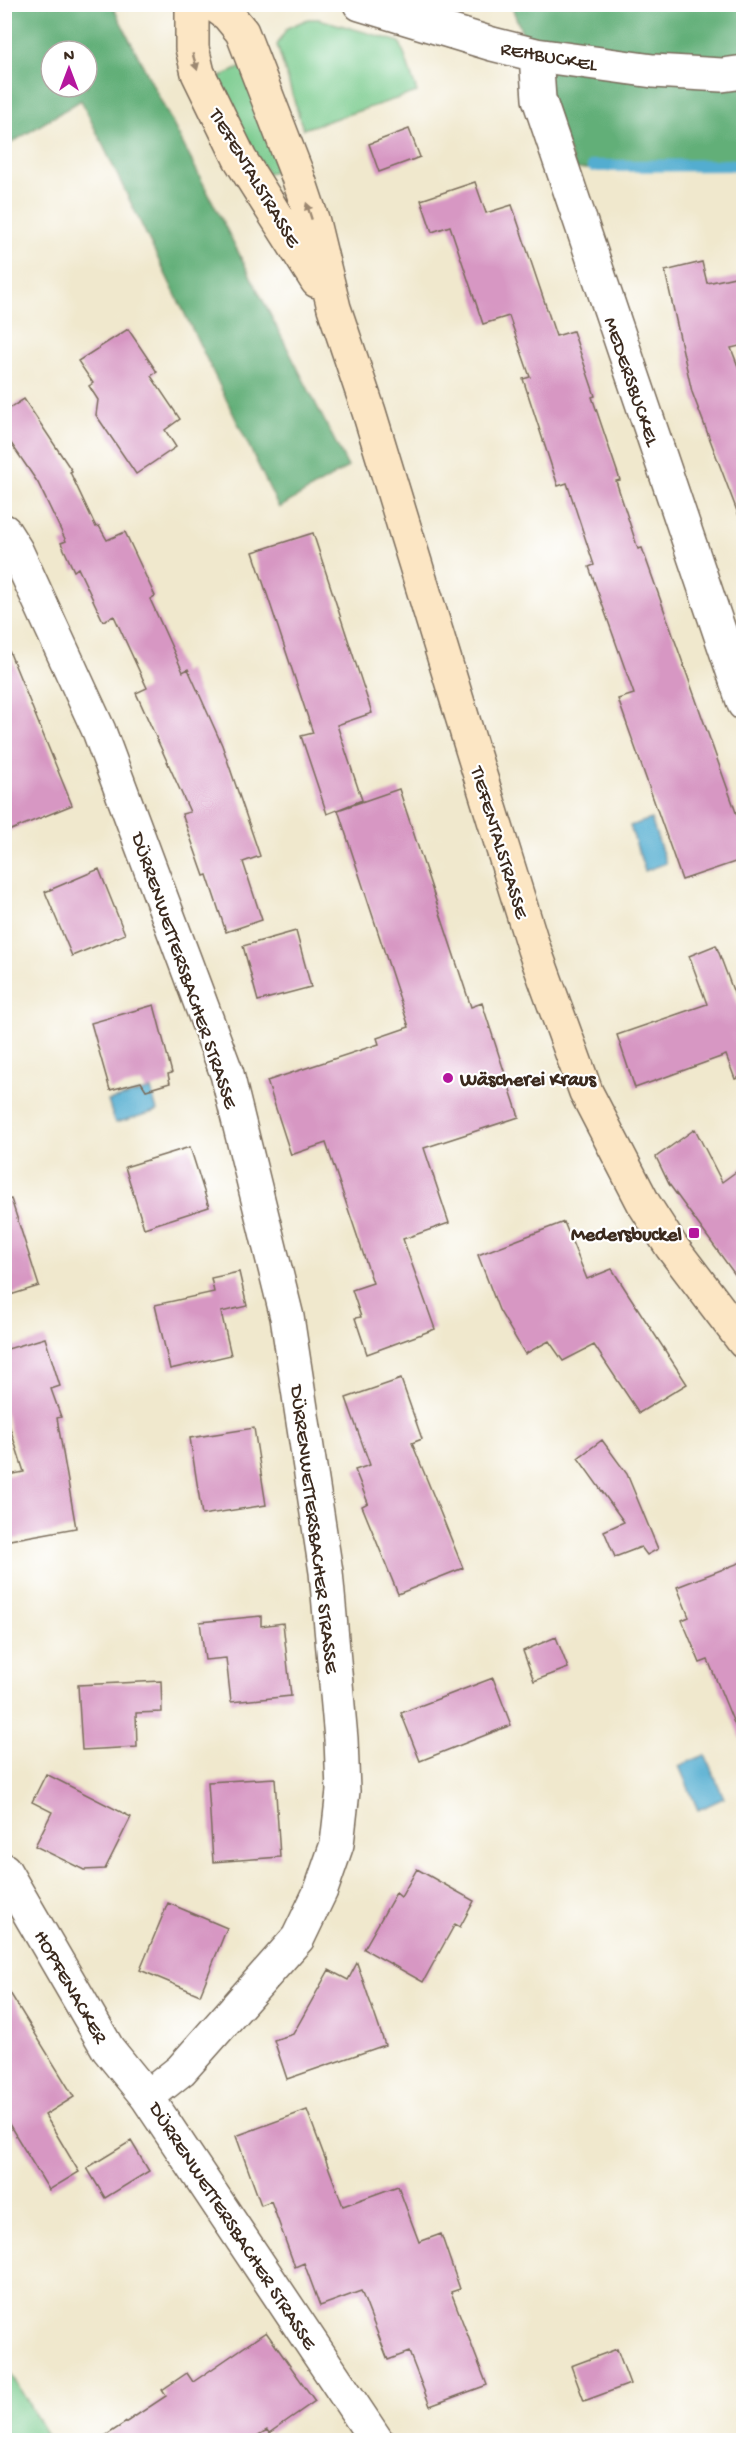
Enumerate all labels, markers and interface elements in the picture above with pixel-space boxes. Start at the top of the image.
north arrow [39,39,99,99]
street label: REHBUCKEL [498,39,599,78]
text: N [64,48,75,67]
one-way arrow [191,53,201,72]
street label: TIEFENTALSTRASSE [202,104,304,254]
one-way arrow [304,202,314,220]
street label: MEDERSBUCKEL [597,315,663,450]
street label: TIEFENTALSTRASSE [463,763,532,923]
street label: DÜRRENWETTERSBACHER STRASSE [124,828,241,1114]
place label: Wäscherei Kraus [459,1070,597,1093]
marker: Wäscherei Kraus [441,1071,455,1085]
place label: Medersbuckel [571,1225,683,1248]
marker: Medersbuckel [687,1226,701,1240]
street label: DÜRRENWETTERSBACHER STRASSE [283,1382,342,1676]
street label: HOPFENACKER [27,1927,111,2050]
street label: DÜRRENWETTERSBACHER STRASSE [141,2097,321,2356]

